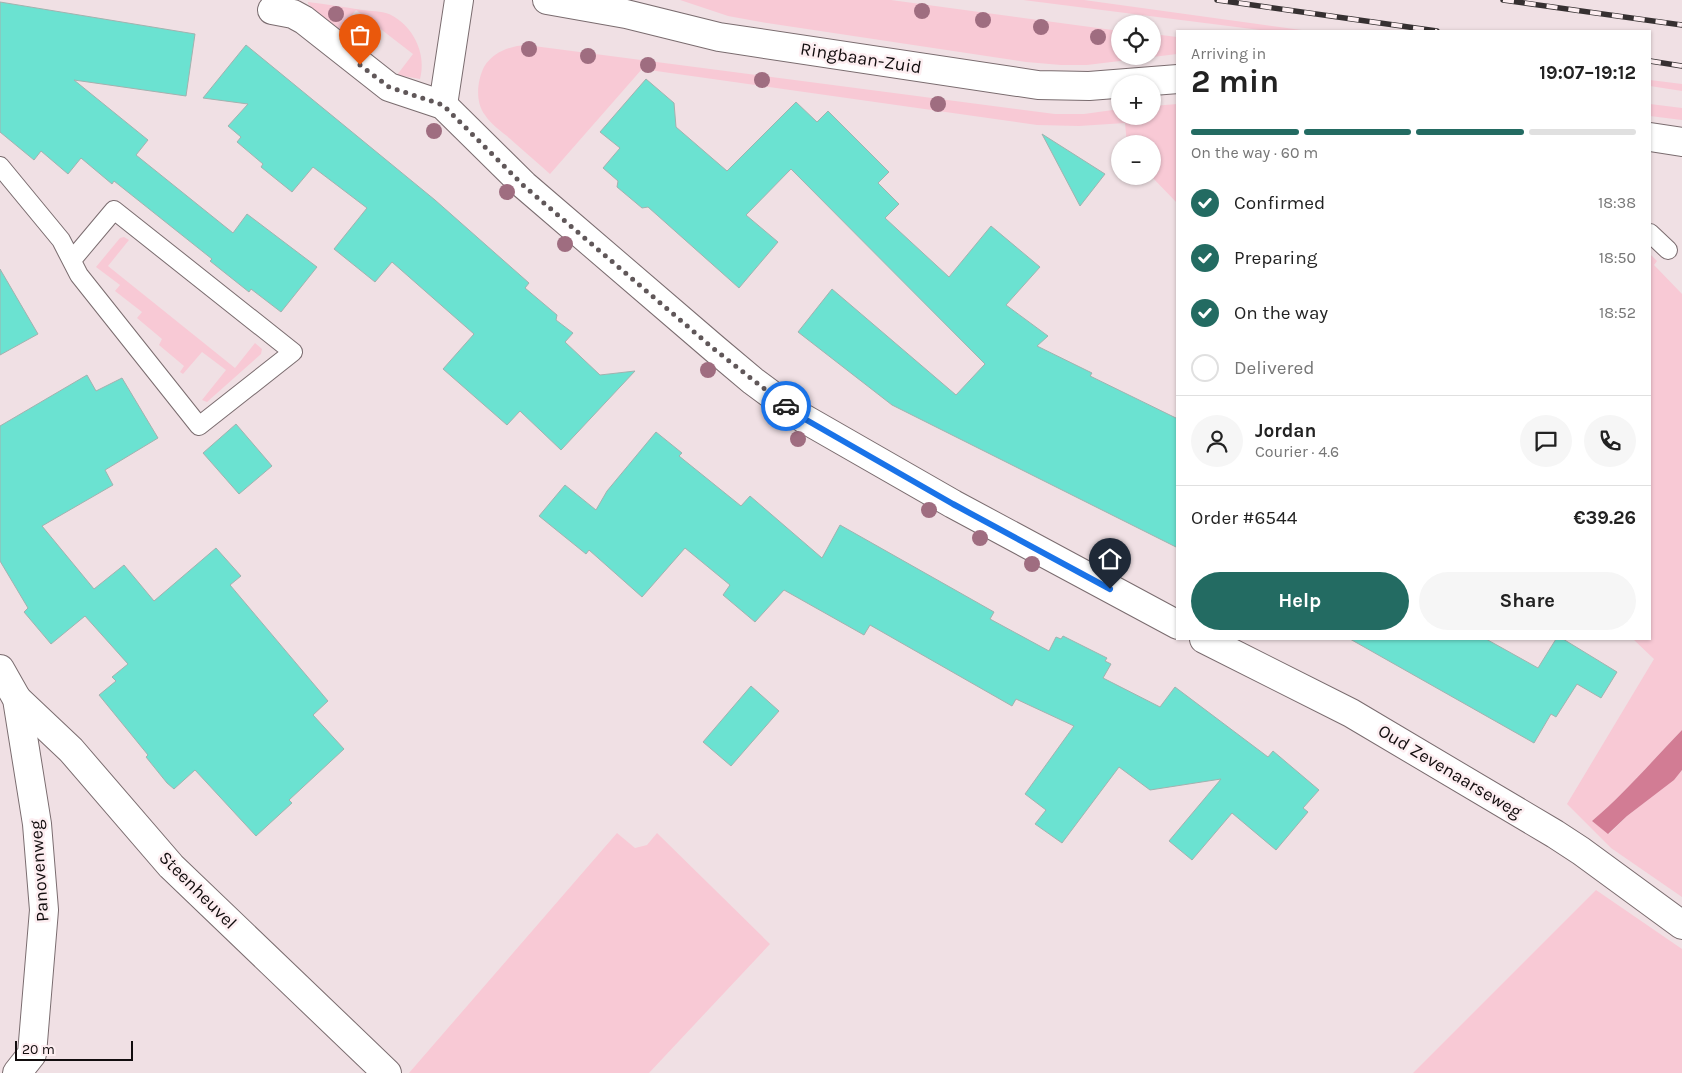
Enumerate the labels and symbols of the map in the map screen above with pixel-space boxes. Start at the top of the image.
pin [339,14,381,65]
street label: Ringbaan-Zuid [799,38,923,78]
courier [761,381,811,431]
pin [1089,538,1131,589]
street label: Oud Zevenaarseweg [1374,719,1526,823]
street label: Panovenweg [24,819,54,923]
street label: Steenheuvel [154,846,242,934]
scale bar [15,1038,132,1061]

